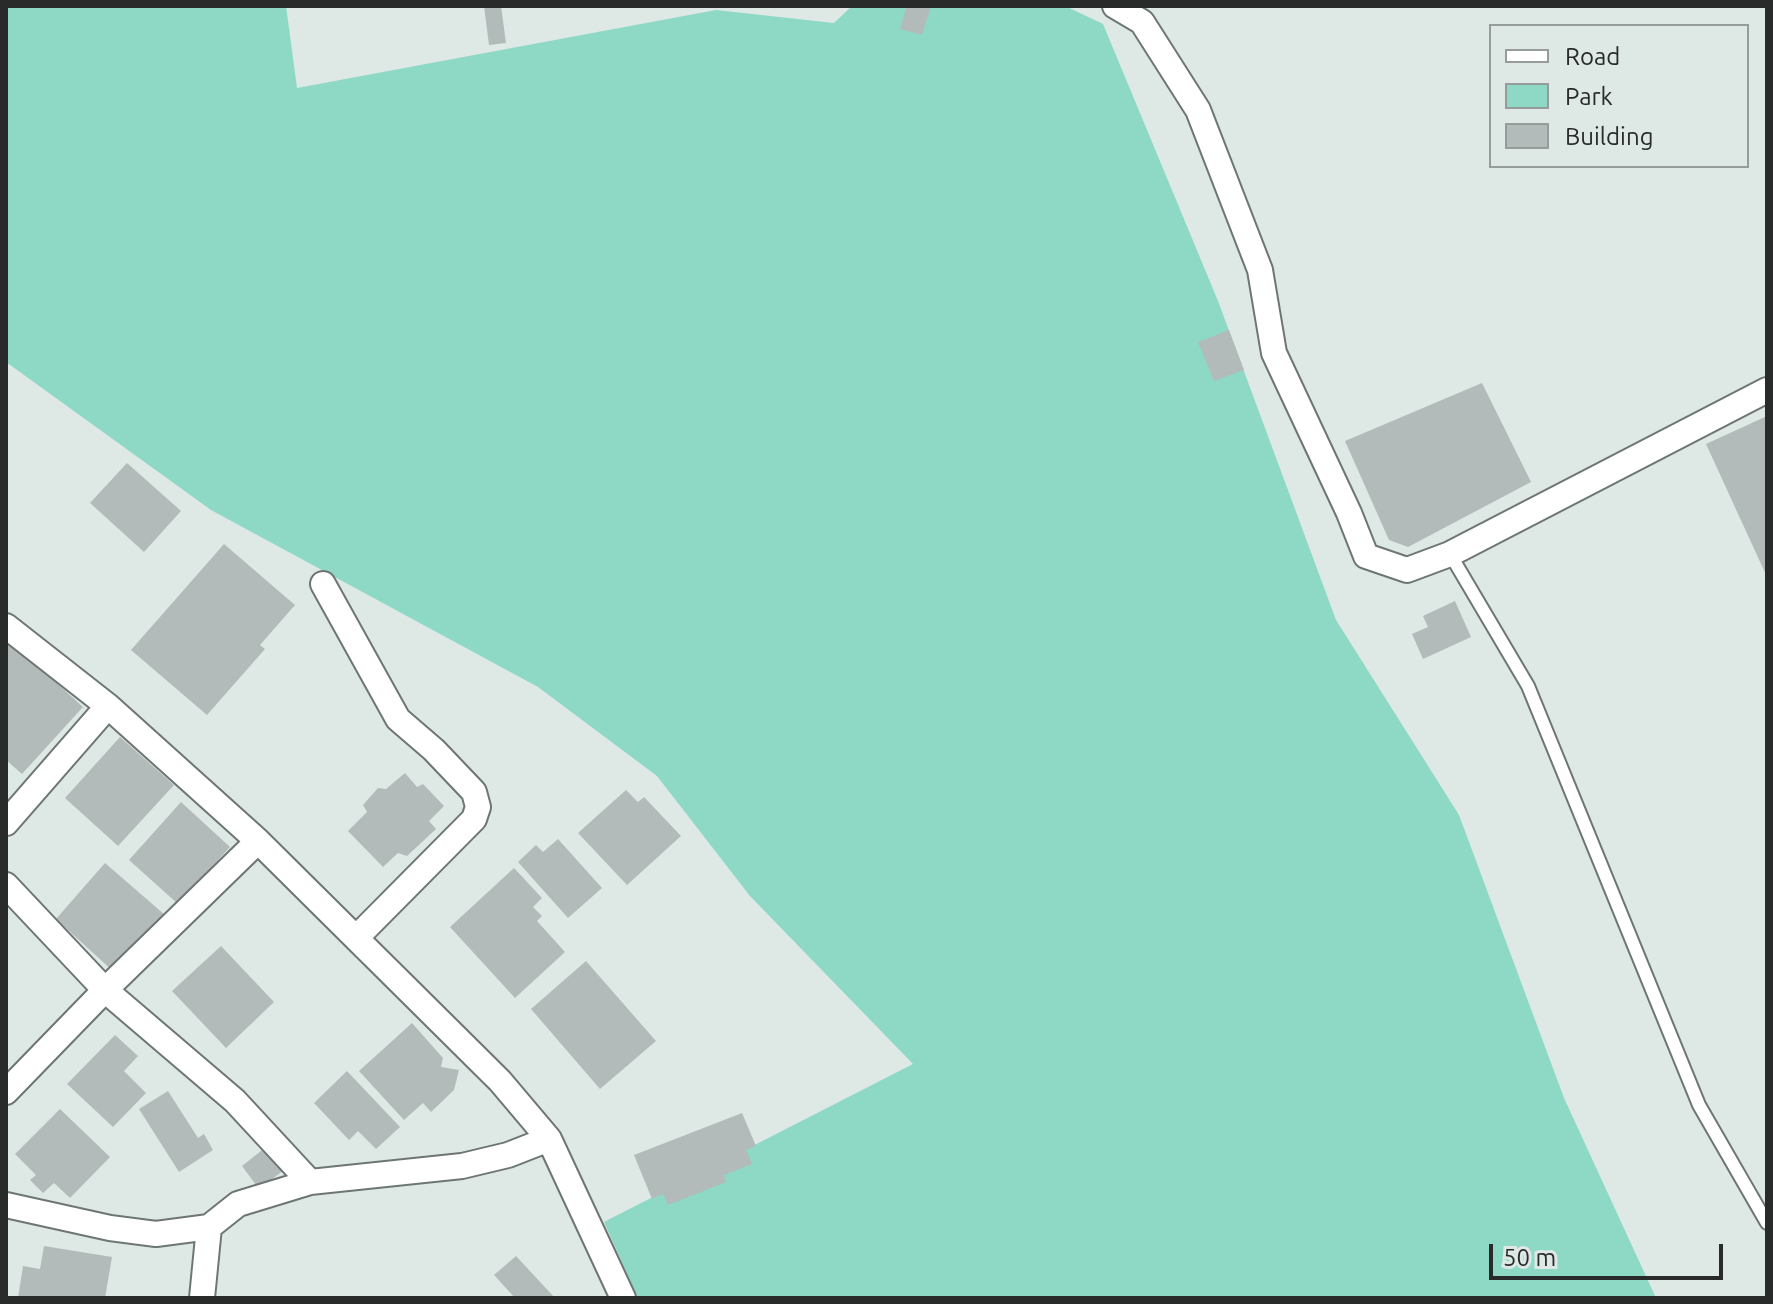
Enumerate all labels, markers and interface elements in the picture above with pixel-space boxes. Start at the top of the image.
legend [1489,24,1749,168]
text: Road [1565,43,1620,70]
text: Park [1565,83,1613,110]
text: Building [1565,123,1653,150]
scale bar [1493,1228,1727,1278]
text: 50 m [1503,1244,1556,1271]

